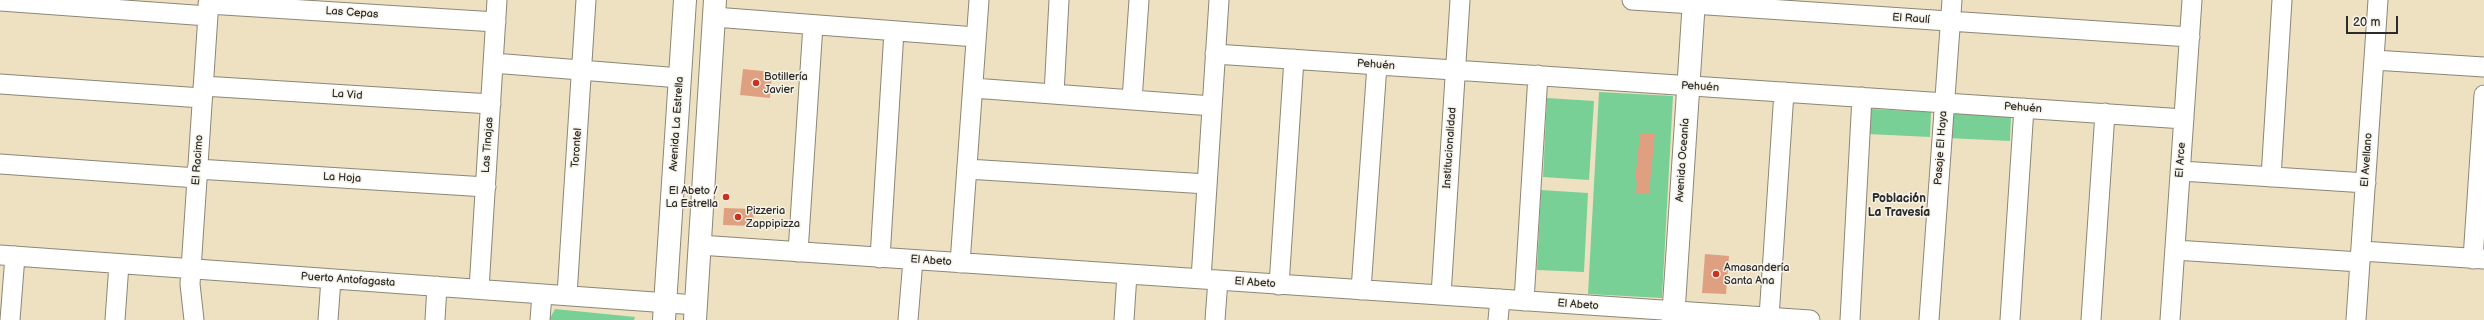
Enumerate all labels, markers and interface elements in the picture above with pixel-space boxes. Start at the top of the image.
street label: Las Cepas [325,5,379,21]
scale bar [2348,8,2400,34]
street label: El Raulí [1892,11,1930,27]
text: 20 m [2353,15,2380,30]
street label: Pehuén [1357,57,1395,73]
place label: Botillería Javier [764,70,808,96]
street label: Avenida La Estrella [667,76,687,172]
marker: Botillería Javier [751,78,761,88]
street label: Pehuén [1681,79,1719,95]
street label: La Vid [331,87,363,103]
street label: Pehuén [2004,100,2042,116]
street label: Institucionalidad [1441,107,1459,189]
street label: Pasaje El Haya [1932,110,1950,186]
street label: Las Tinajas [479,117,497,173]
street label: Avenida Oceanía [1673,118,1693,202]
street label: Torontel [569,128,585,168]
street label: El Avellano [2359,132,2375,188]
street label: El Racimo [190,134,206,186]
street label: El Arce [2173,142,2189,178]
street label: La Hoja [323,170,361,186]
place label: El Abeto / La Estrella [665,184,718,210]
marker: El Abeto / La Estrella [721,192,731,202]
district label: Población La Travesía [1868,192,1930,220]
place label: Pizzeria Zappipizza [746,204,800,230]
marker: Pizzeria Zappipizza [733,212,743,222]
street label: El Abeto [910,253,952,269]
place label: Amasandería Santa Ana [1724,261,1790,287]
marker: Amasandería Santa Ana [1711,269,1721,279]
street label: Puerto Antofagasta [300,270,396,290]
street label: El Abeto [1234,275,1276,291]
street label: El Abeto [1557,297,1599,313]

